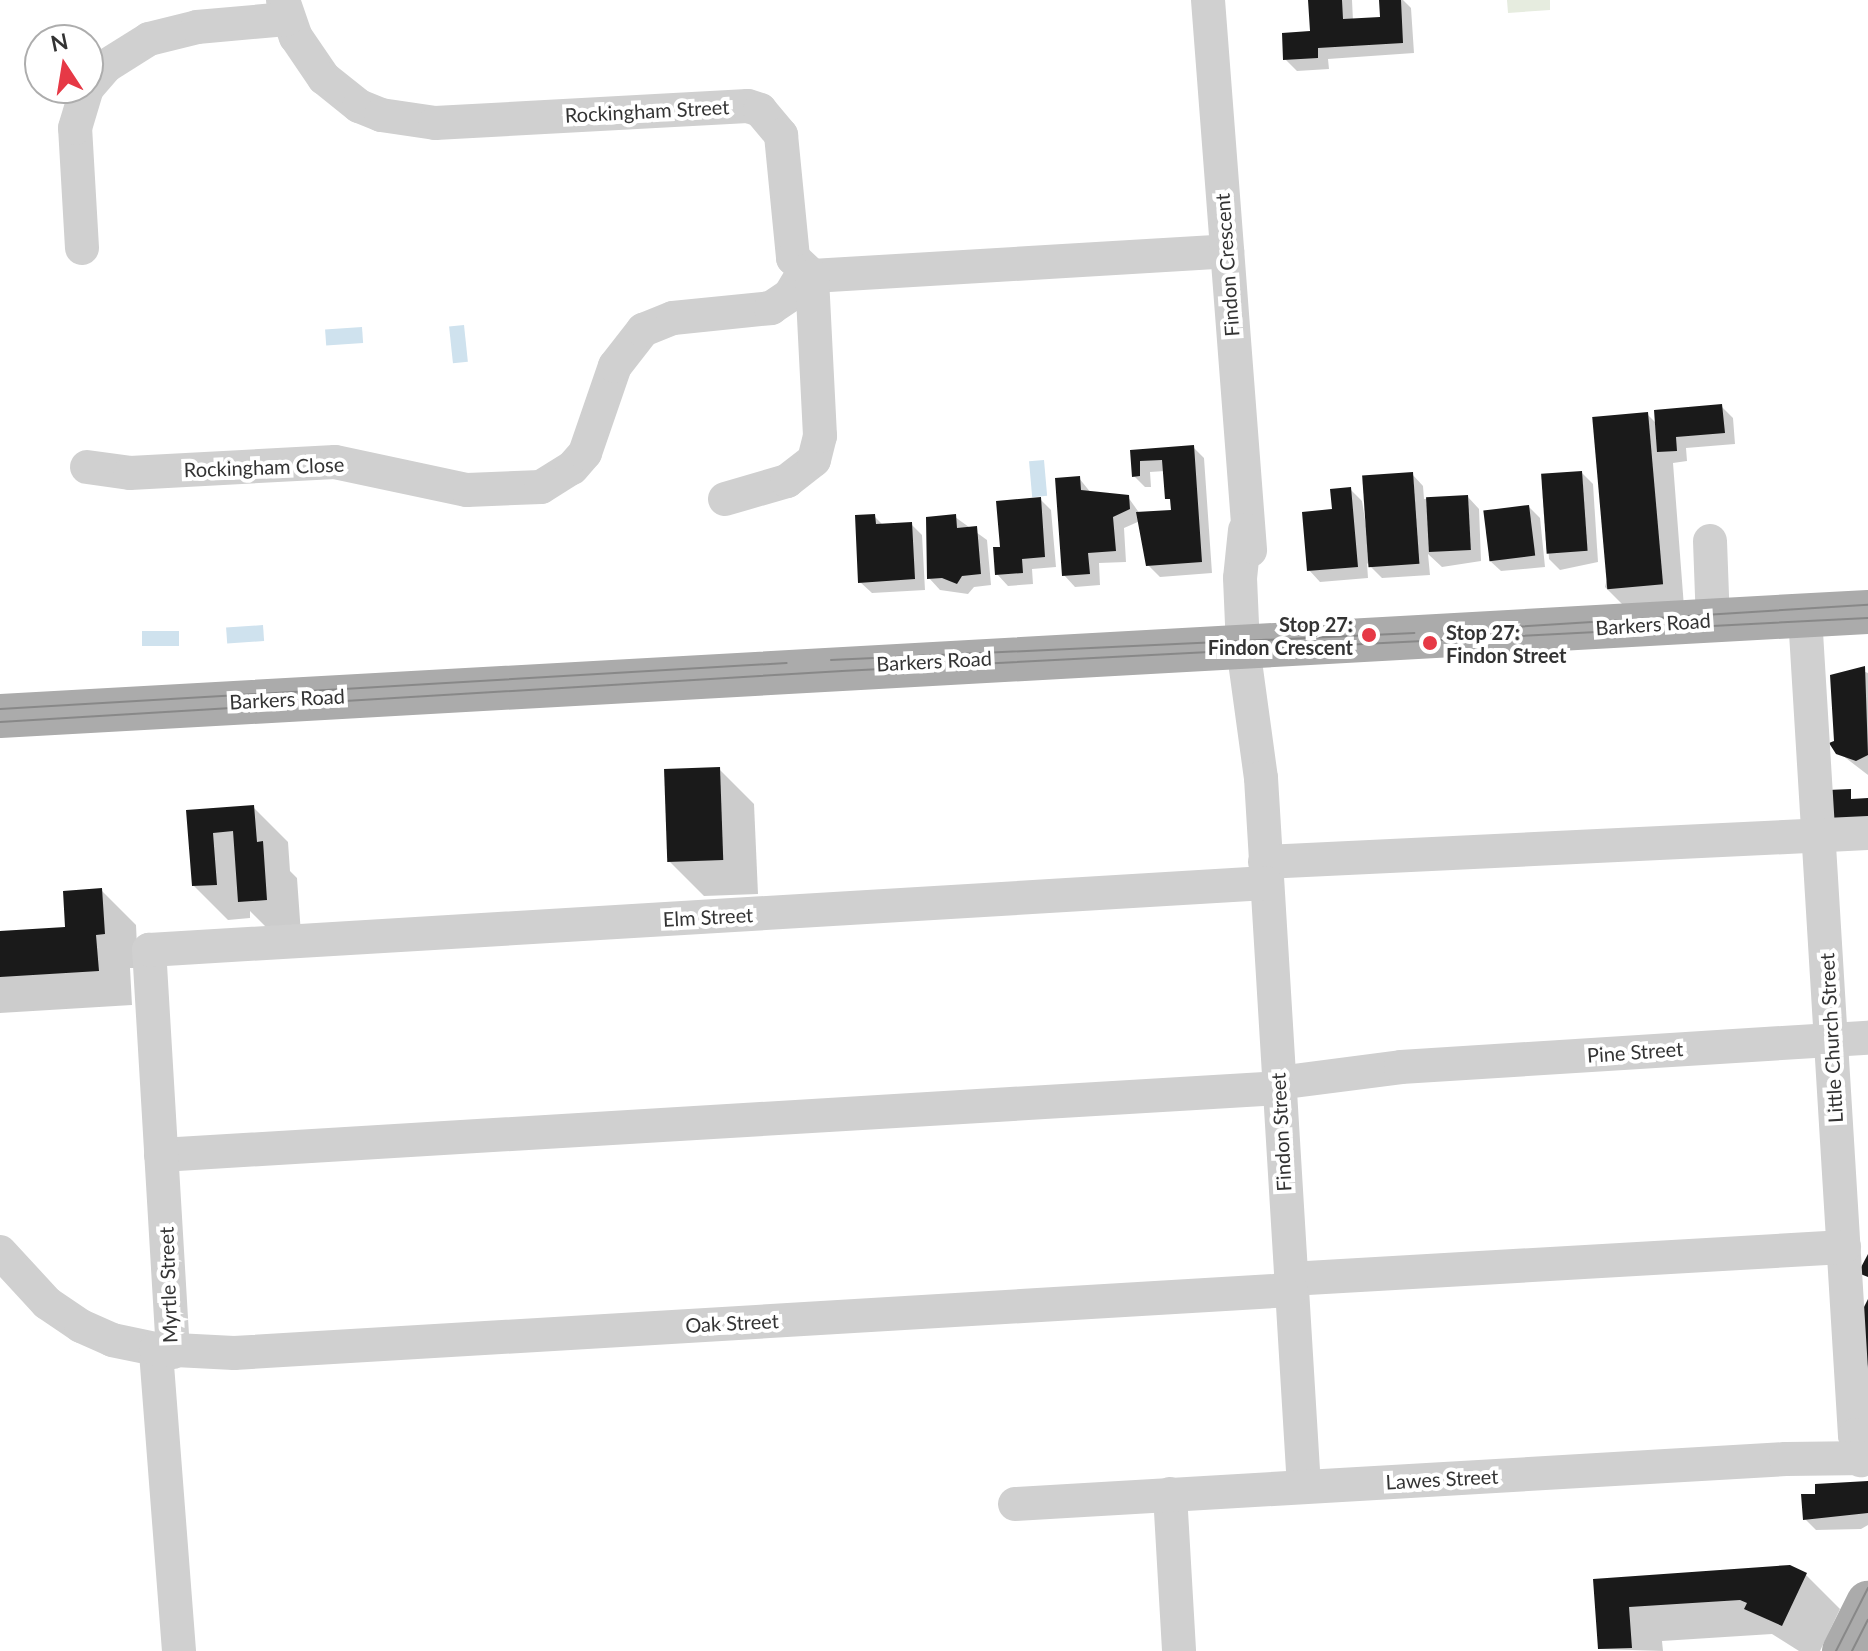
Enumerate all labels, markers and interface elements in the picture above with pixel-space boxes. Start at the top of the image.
north arrow [24,24,104,104]
text: N [48,27,70,57]
street label: Rockingham Street [564,95,730,127]
street label: Findon Crescent [1210,193,1244,337]
street label: Rockingham Close [183,452,345,482]
street label: Barkers Road [1595,608,1711,640]
place label: Stop 27: Findon Crescent [1208,612,1353,659]
place label: Stop 27: Findon Street [1446,620,1566,667]
marker: Stop 27: Findon Crescent [1360,626,1378,644]
marker: Stop 27: Findon Street [1421,634,1439,652]
street label: Barkers Road [876,646,992,676]
street label: Barkers Road [229,684,345,714]
street label: Elm Street [662,903,754,931]
street label: Little Church Street [1815,952,1847,1124]
street label: Pine Street [1586,1037,1684,1067]
street label: Findon Street [1266,1072,1296,1192]
street label: Myrtle Street [154,1227,182,1343]
street label: Oak Street [685,1309,779,1337]
street label: Lawes Street [1385,1464,1499,1494]

